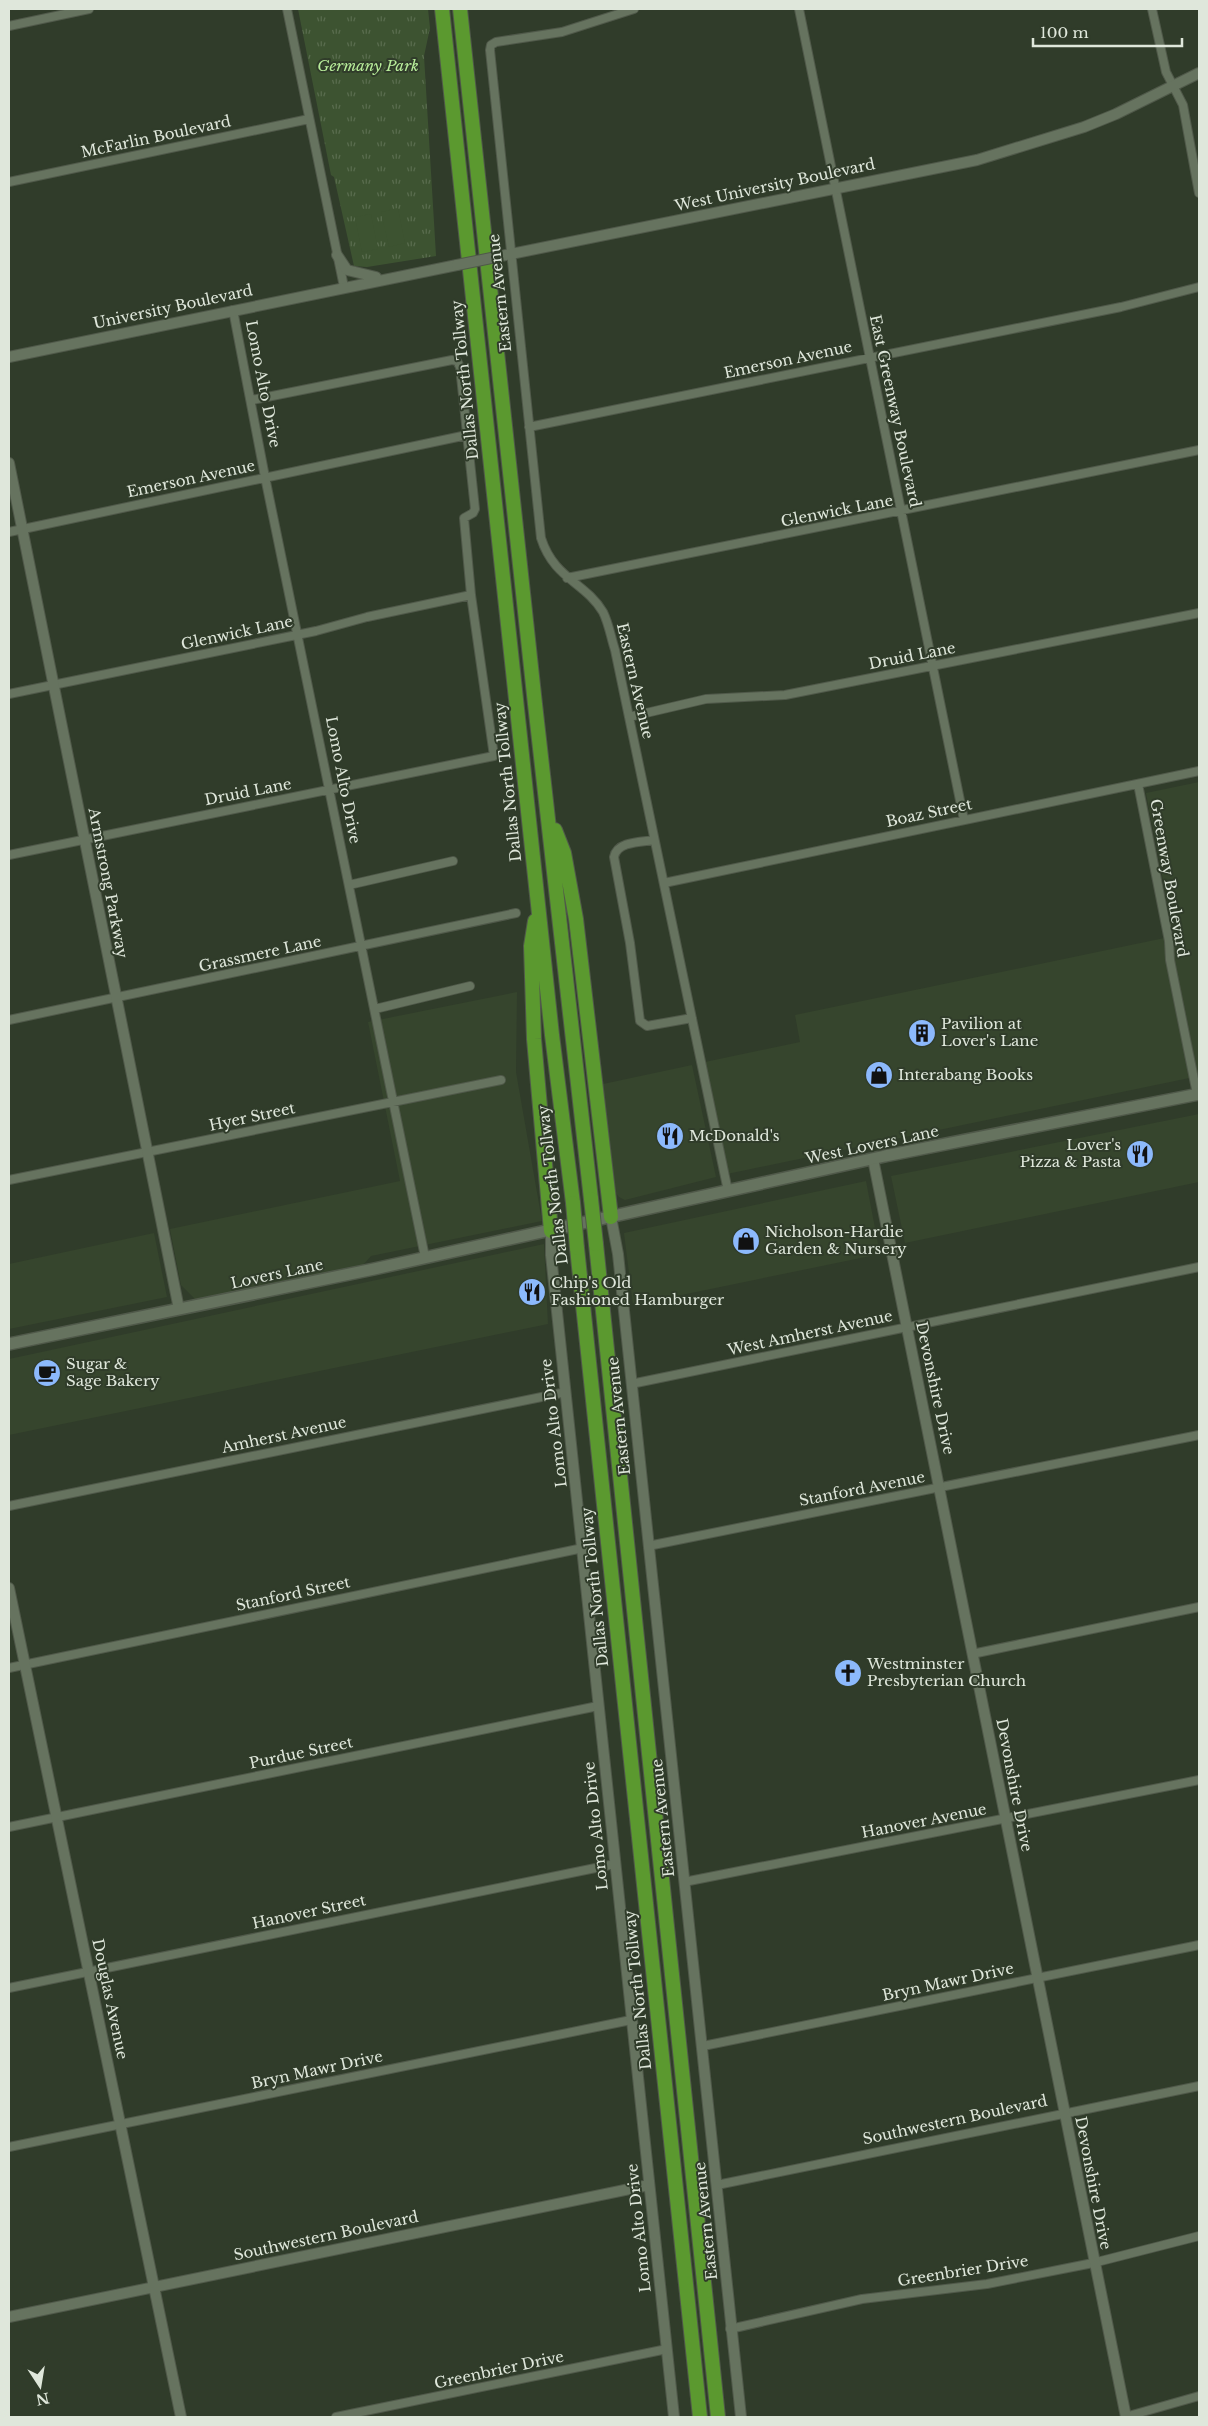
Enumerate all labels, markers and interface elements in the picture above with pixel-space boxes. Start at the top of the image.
scale bar [1033,15,1182,47]
text: 100 m [1040,23,1089,42]
park label: Germany Park [317,56,419,75]
street label: McFarlin Boulevard [79,111,233,162]
street label: West University Boulevard [672,154,877,215]
street label: Eastern Avenue [484,233,515,353]
street label: University Boulevard [91,280,254,333]
street label: Dallas North Tollway [447,299,482,461]
street label: East Greenway Boulevard [866,313,925,509]
street label: Lomo Alto Drive [242,319,285,449]
street label: Emerson Avenue [722,337,854,382]
street label: Emerson Avenue [125,456,257,501]
street label: Glenwick Lane [779,490,895,531]
street label: Glenwick Lane [179,611,295,654]
street label: Eastern Avenue [613,621,658,741]
street label: Druid Lane [867,638,957,673]
street label: Dallas North Tollway [490,701,525,863]
street label: Lomo Alto Drive [322,715,365,845]
street label: Druid Lane [203,774,293,809]
street label: Boaz Street [884,794,974,831]
street label: Greenway Boulevard [1146,797,1193,959]
street label: Armstrong Parkway [84,805,132,960]
street label: Grassmere Lane [197,931,323,976]
place label: Pavilion at Lover's Lane [941,1014,1038,1050]
building icon: Pavilion at Lover's Lane [907,1018,937,1048]
shop icon: Interabang Books [864,1060,894,1090]
place label: Interabang Books [898,1065,1033,1084]
street label: Hyer Street [207,1098,297,1135]
street label: Dallas North Tollway [533,1104,572,1266]
restaurant icon: McDonald's [655,1121,685,1151]
street label: West Lovers Lane [802,1121,940,1168]
place label: McDonald's [689,1126,780,1145]
place label: Lover's Pizza & Pasta [1020,1135,1122,1171]
restaurant icon: Lover's Pizza & Pasta [1125,1139,1155,1169]
place label: Nicholson-Hardie Garden & Nursery [765,1222,907,1258]
shop icon: Nicholson-Hardie Garden & Nursery [731,1226,761,1256]
street label: Lovers Lane [229,1254,325,1293]
place label: Chip's Old Fashioned Hamburger [551,1273,725,1309]
restaurant icon: Chip's Old Fashioned Hamburger [517,1277,547,1307]
street label: West Amherst Avenue [725,1306,894,1360]
street label: Devonshire Drive [912,1320,959,1456]
place label: Sugar & Sage Bakery [66,1354,160,1390]
street label: Eastern Avenue [603,1356,634,1476]
cafe icon: Sugar & Sage Bakery [32,1358,62,1388]
street label: Lomo Alto Drive [536,1358,571,1488]
street label: Amherst Avenue [219,1412,348,1457]
street label: Stanford Avenue [797,1467,926,1510]
street label: Dallas North Tollway [577,1506,612,1668]
street label: Stanford Street [234,1572,352,1615]
place label: Westminster Presbyterian Church [866,1654,1026,1690]
church icon: Westminster Presbyterian Church [833,1658,863,1688]
street label: Devonshire Drive [992,1717,1037,1853]
street label: Purdue Street [247,1732,355,1773]
street label: Eastern Avenue [647,1758,678,1878]
street label: Lomo Alto Drive [579,1761,612,1891]
street label: Hanover Avenue [860,1799,988,1842]
street label: Hanover Street [250,1890,368,1933]
street label: Dallas North Tollway [620,1909,655,2071]
street label: Douglas Avenue [88,1937,133,2061]
street label: Bryn Mawr Drive [880,1958,1015,2005]
street label: Bryn Mawr Drive [249,2046,384,2093]
street label: Southwestern Boulevard [861,2091,1049,2148]
street label: Devonshire Drive [1071,2115,1116,2251]
street label: Eastern Avenue [690,2161,721,2281]
street label: Lomo Alto Drive [622,2163,655,2293]
street label: Southwestern Boulevard [232,2207,420,2264]
street label: Greenbrier Drive [896,2251,1030,2290]
street label: Greenbrier Drive [432,2346,566,2393]
north arrow [15,2361,65,2411]
text: N [34,2389,51,2409]

